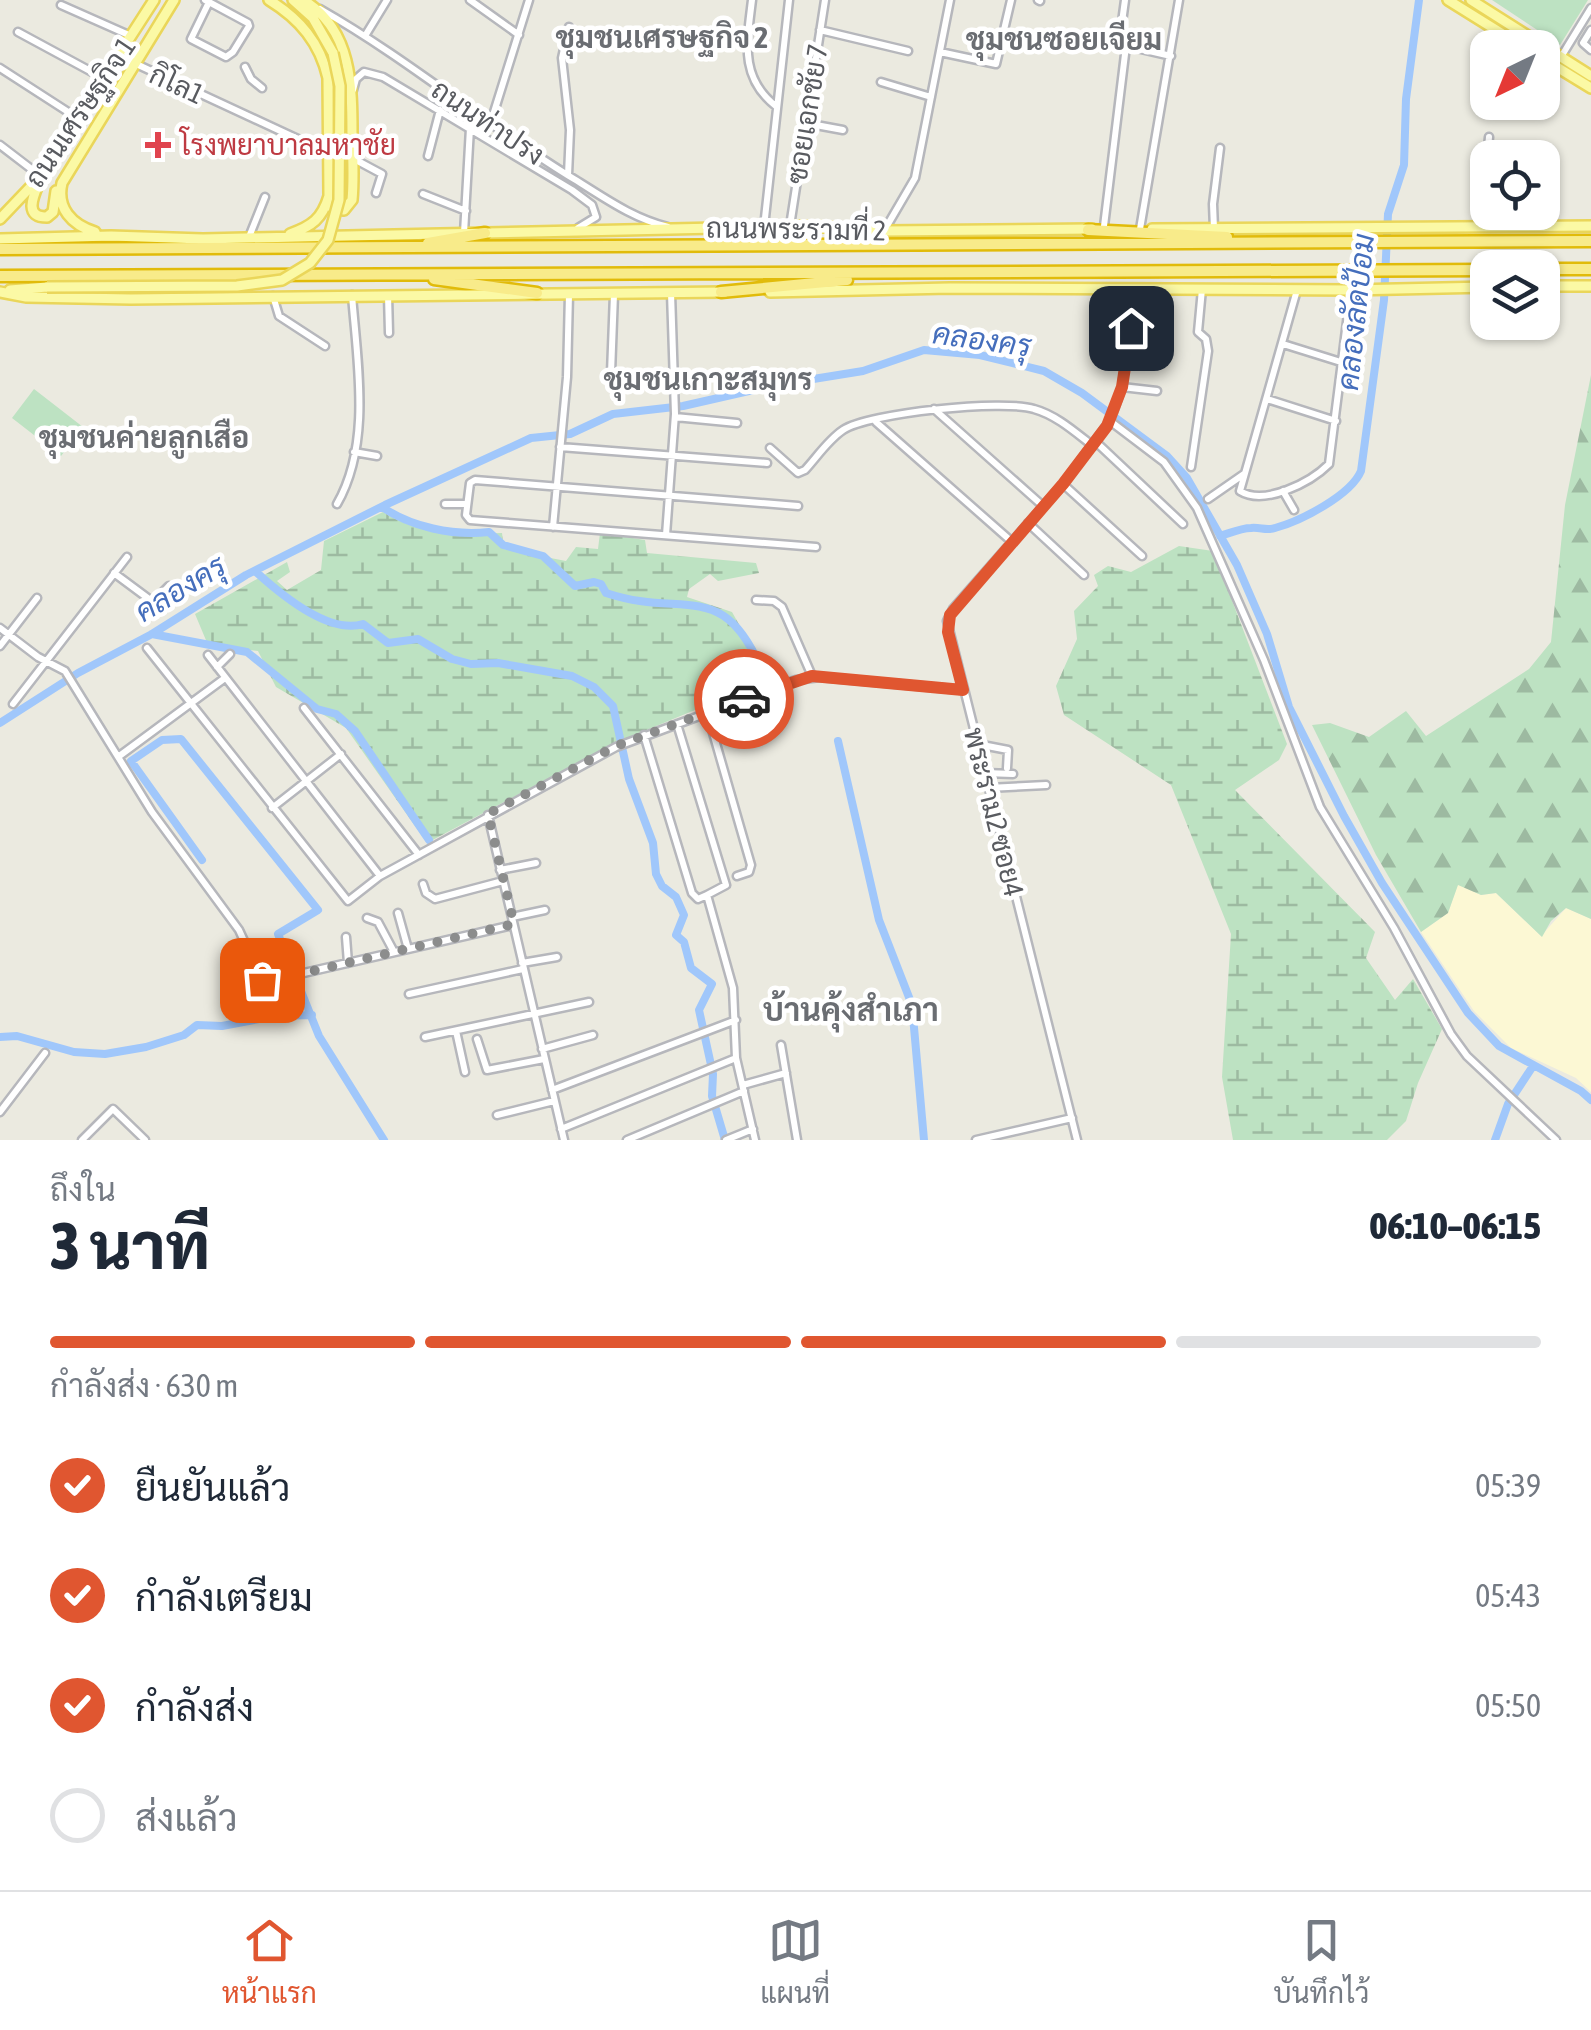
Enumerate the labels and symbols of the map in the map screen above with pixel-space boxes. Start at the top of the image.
district label: ชุมชนเศรษฐกิจ 2 [556,20,768,59]
district label: ชุมชนซอยเจียม [966,20,1162,61]
north arrow [1470,30,1560,120]
street label: ถนนเศรษฐกิจ 1 [18,31,144,195]
street label: ซอยเอกชัย 7 [778,42,834,186]
street label: กิโล1 [145,55,210,110]
street label: ถนนท่าปรง [426,72,551,171]
place label: โรงพยาบาลมหาชัย [178,126,396,161]
marker: โรงพยาบาลมหาชัย [145,132,171,158]
street label: ถนนพระรามที่ 2 [706,203,887,247]
water label: คลองลัดป้อม [1329,232,1380,392]
pin [1089,286,1174,371]
water label: คลองครุ [930,315,1035,368]
district label: ชุมชนเกาะสมุทร [603,362,813,401]
district label: ชุมชนค่ายลูกเสือ [39,418,249,459]
water label: คลองครุ [129,547,235,632]
courier [694,649,794,749]
street label: พระราม2 ซอย4 [958,724,1030,900]
pin [220,938,305,1023]
district label: บ้านคุ้งสำเภา [763,990,939,1033]

